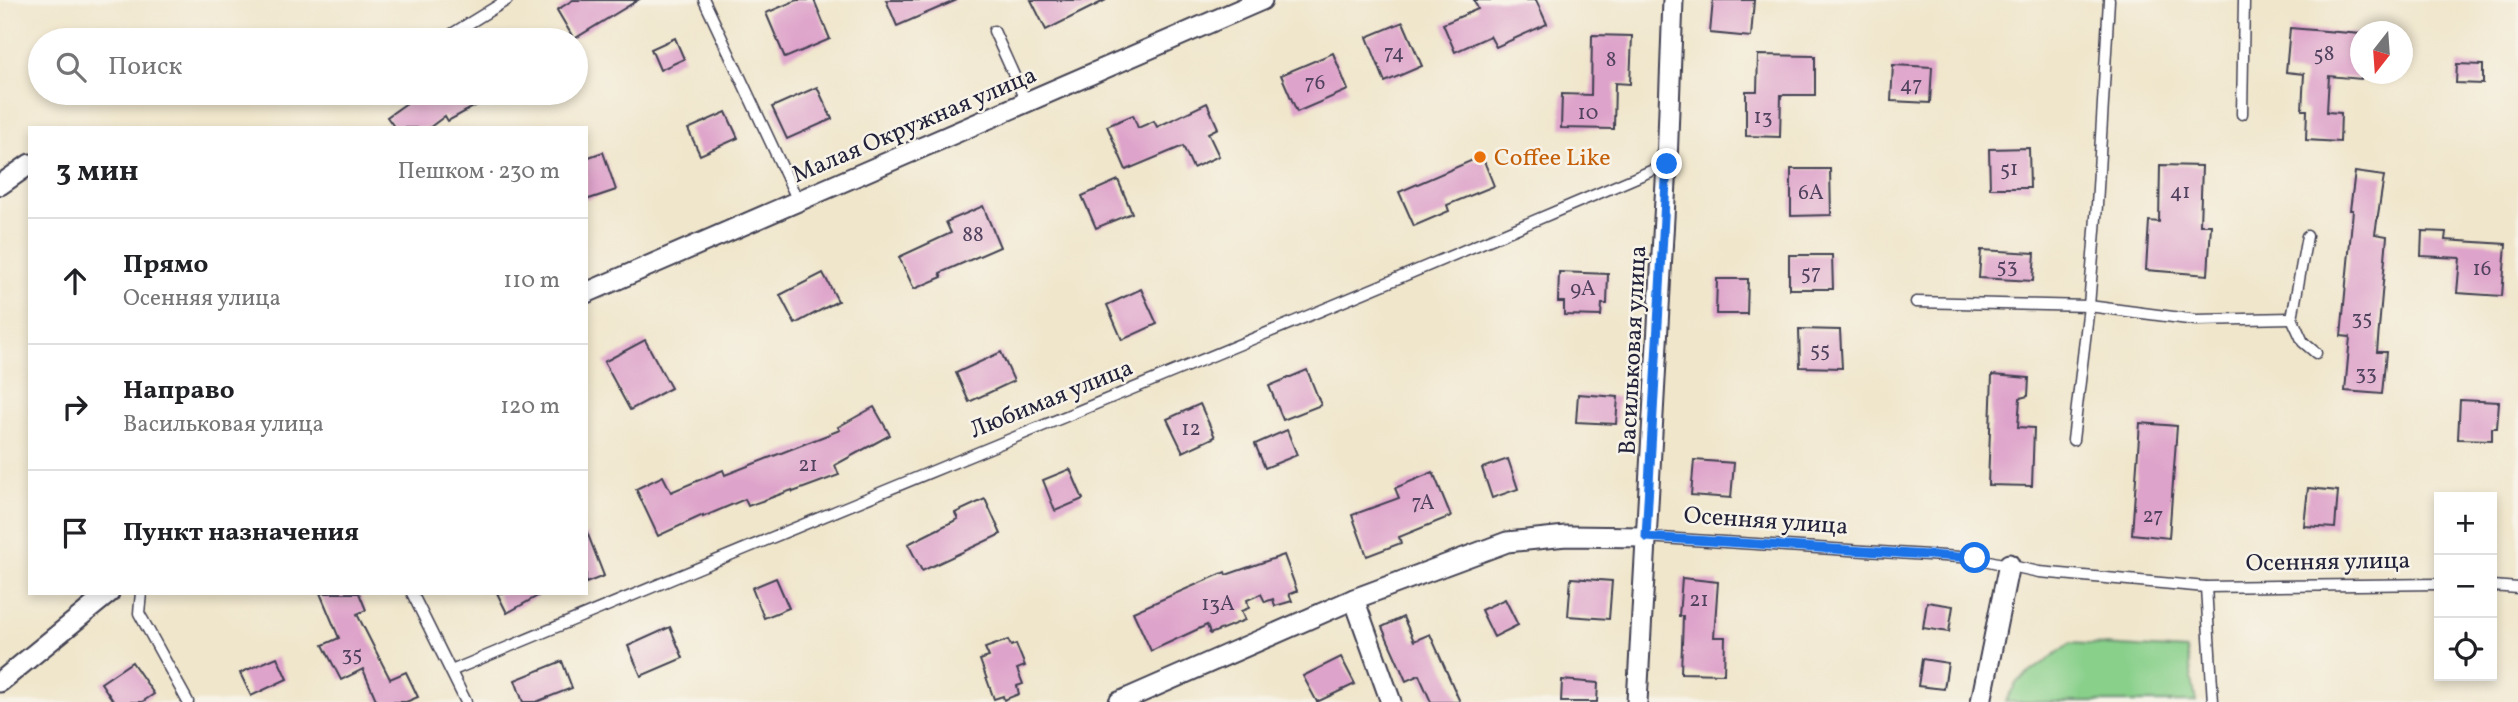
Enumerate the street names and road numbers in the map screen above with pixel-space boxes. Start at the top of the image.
street label: Малая Окружная улица [787,59,1042,193]
street label: Васильковая улица [1612,244,1656,456]
street label: Любимая улица [965,352,1139,448]
street label: Осенняя улица [1682,499,1849,545]
street label: Осенняя улица [2245,545,2411,581]

